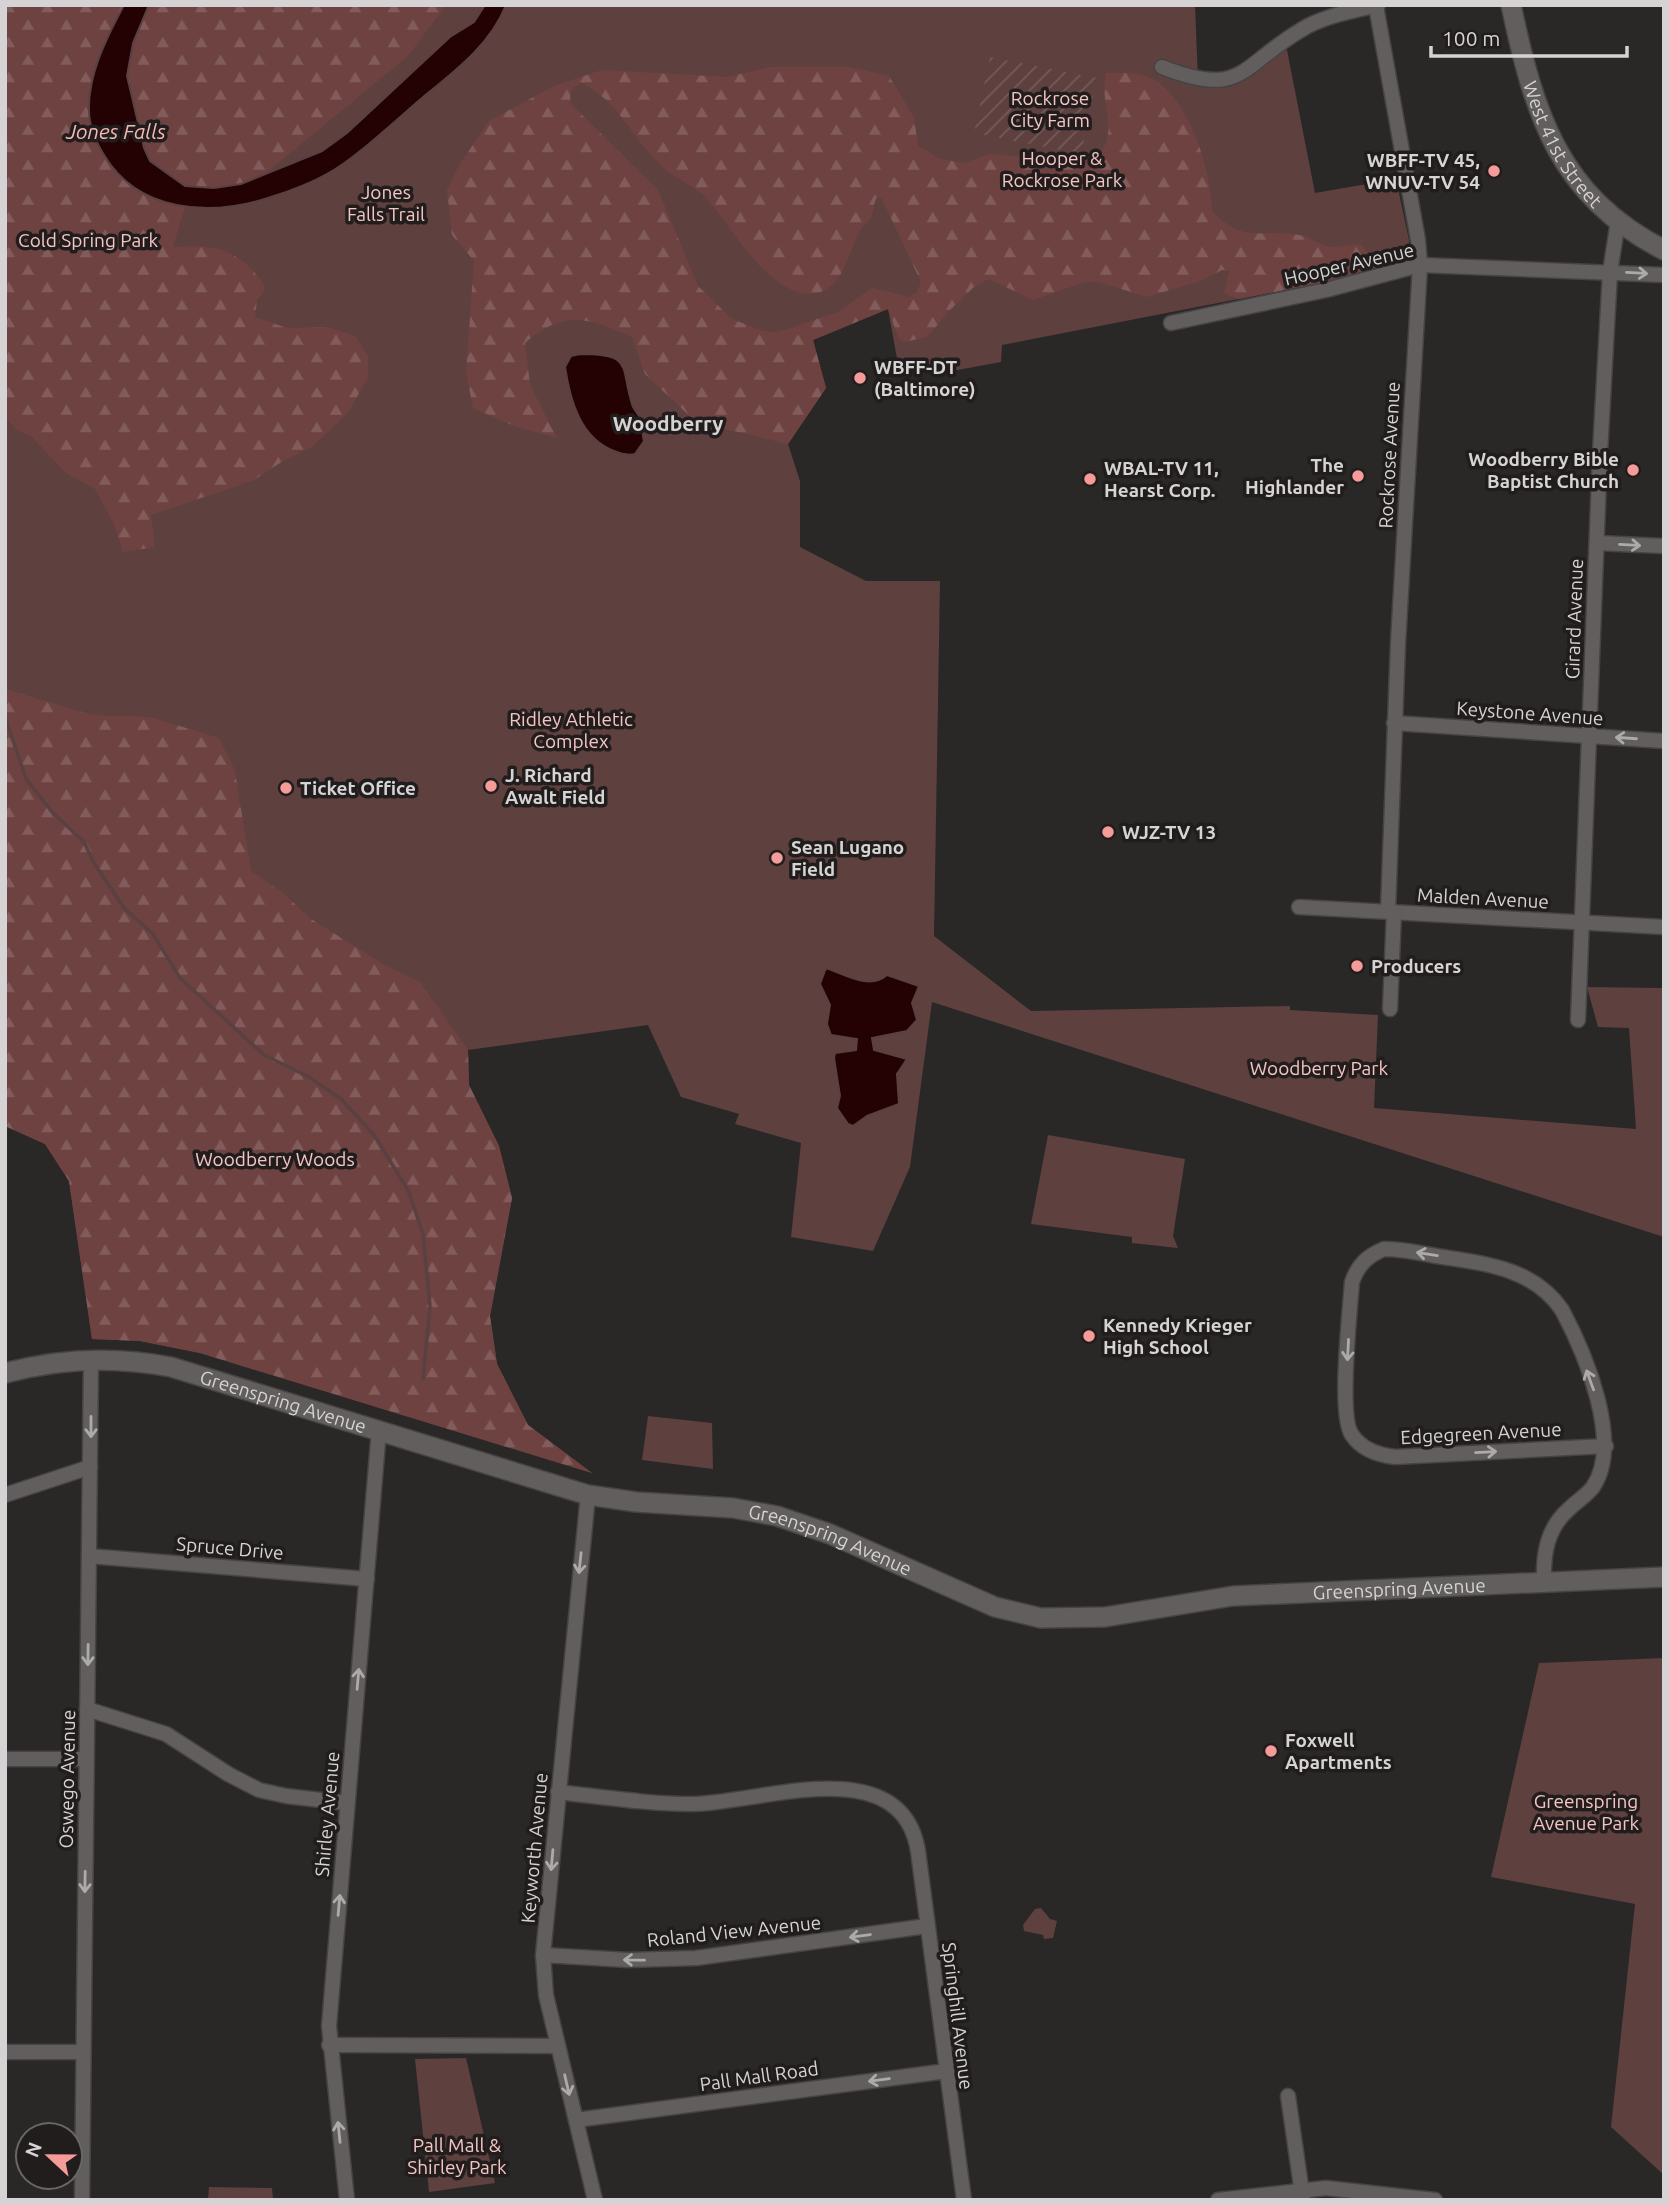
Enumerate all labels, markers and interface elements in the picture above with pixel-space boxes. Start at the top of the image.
scale bar [1431,14,1627,58]
text: 100 m [1442,26,1500,50]
street label: West 41st Street [1519,78,1607,212]
park label: Rockrose City Farm [1010,87,1090,131]
water label: Jones Falls [65,119,166,143]
park label: Hooper & Rockrose Park [1002,147,1123,191]
place label: WBFF-TV 45, WNUV-TV 54 [1365,149,1480,193]
marker: WBFF-TV 45, WNUV-TV 54 [1486,163,1502,179]
park label: Jones Falls Trail [347,181,425,225]
park label: Cold Spring Park [18,229,158,251]
street label: Hooper Avenue [1282,238,1416,290]
one-way arrow [1625,267,1648,280]
place label: WBFF-DT (Baltimore) [874,356,976,400]
marker: WBFF-DT (Baltimore) [852,370,868,386]
street label: Rockrose Avenue [1374,381,1404,529]
district label: Woodberry [613,411,723,435]
place label: Woodberry Bible Baptist Church [1468,448,1619,492]
place label: The Highlander [1245,454,1344,498]
place label: WBAL-TV 11, Hearst Corp. [1104,457,1219,501]
marker: Woodberry Bible Baptist Church [1625,462,1641,478]
marker: The Highlander [1350,468,1366,484]
marker: WBAL-TV 11, Hearst Corp. [1082,471,1098,487]
one-way arrow [1618,538,1641,551]
street label: Girard Avenue [1561,558,1587,680]
street label: Keystone Avenue [1456,697,1604,729]
park label: Ridley Athletic Complex [509,708,633,752]
one-way arrow [1615,731,1638,744]
place label: J. Richard Awalt Field [505,764,605,808]
place label: Ticket Office [300,777,416,799]
marker: J. Richard Awalt Field [483,778,499,794]
marker: Ticket Office [278,780,294,796]
place label: WJZ-TV 13 [1122,821,1216,843]
marker: WJZ-TV 13 [1100,824,1116,840]
place label: Sean Lugano Field [791,836,904,880]
marker: Sean Lugano Field [769,850,785,866]
street label: Malden Avenue [1416,884,1550,912]
place label: Producers [1371,955,1461,977]
marker: Producers [1349,958,1365,974]
park label: Woodberry Park [1250,1057,1389,1079]
park label: Woodberry Woods [195,1148,355,1170]
one-way arrow [1416,1247,1439,1260]
place label: Kennedy Krieger High School [1103,1314,1252,1358]
marker: Kennedy Krieger High School [1081,1328,1097,1344]
one-way arrow [1342,1338,1355,1361]
street label: Greenspring Avenue [197,1366,369,1437]
one-way arrow [1583,1370,1595,1392]
one-way arrow [84,1415,98,1438]
street label: Edgegreen Avenue [1400,1418,1562,1448]
one-way arrow [1474,1446,1497,1459]
street label: Greenspring Avenue [747,1500,915,1580]
street label: Spruce Drive [175,1532,285,1564]
one-way arrow [574,1551,587,1574]
street label: Greenspring Avenue [1312,1574,1486,1603]
one-way arrow [81,1643,95,1666]
one-way arrow [352,1668,365,1690]
street label: Oswego Avenue [55,1710,79,1848]
place label: Foxwell Apartments [1285,1729,1392,1773]
marker: Foxwell Apartments [1263,1743,1279,1759]
street label: Shirley Avenue [311,1750,343,1878]
street label: Keyworth Avenue [516,1772,552,1924]
park label: Greenspring Avenue Park [1533,1790,1639,1834]
one-way arrow [545,1849,558,1871]
one-way arrow [78,1870,92,1893]
one-way arrow [333,1895,346,1917]
street label: Roland View Avenue [646,1911,822,1951]
one-way arrow [849,1929,871,1942]
street label: Springhill Avenue [938,1941,978,2091]
one-way arrow [622,1953,645,1967]
street label: Pall Mall Road [698,2057,820,2095]
one-way arrow [561,2073,575,2096]
one-way arrow [868,2073,891,2086]
north arrow [14,2121,84,2191]
one-way arrow [332,2121,345,2144]
park label: Pall Mall & Shirley Park [407,2134,507,2178]
text: N [20,2139,46,2160]

